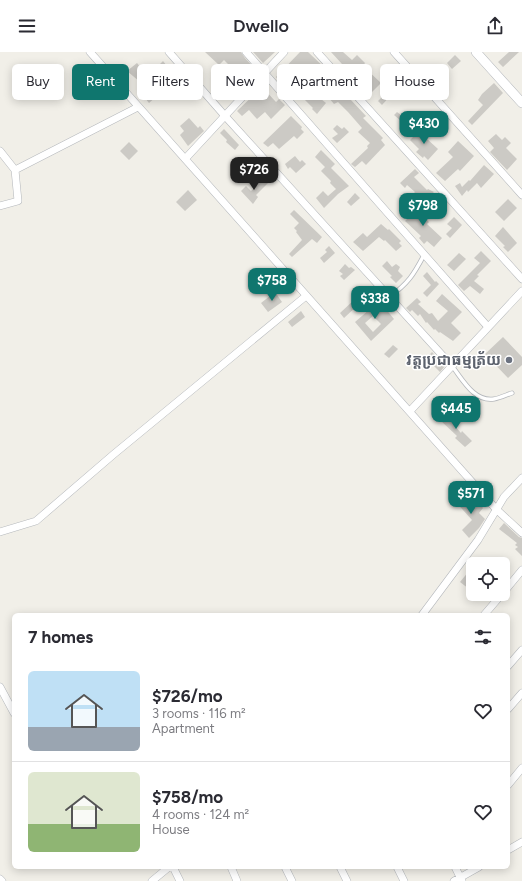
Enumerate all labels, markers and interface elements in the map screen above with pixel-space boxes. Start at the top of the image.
icon: menu [16,15,38,37]
text: Dwello [233,15,289,37]
icon: share [484,15,506,37]
chip: Buy [12,64,64,100]
chip: Rent [72,64,129,100]
chip: Filters [137,64,203,100]
chip: New [211,64,269,100]
chip: Apartment [277,64,372,100]
chip: House [380,64,449,100]
pin: $430 [400,111,448,145]
text: $430 [408,116,440,131]
pin: $726 [230,157,278,191]
text: $726 [239,162,269,177]
pin: $798 [399,193,447,227]
text: $798 [408,198,438,213]
pin: $758 [248,268,296,302]
text: $758 [257,273,287,288]
pin: $338 [351,286,399,320]
text: $338 [360,291,390,306]
place label: វត្តប្រជាធម្មត្រ័យ [406,350,501,369]
marker: វត្តប្រជាធម្មត្រ័យ [504,355,514,365]
pin: $445 [432,396,480,430]
text: $445 [440,401,472,416]
pin: $571 [447,481,495,515]
text: $571 [457,486,485,501]
map controls [466,557,510,601]
button: locate [466,557,510,601]
icon: filters [472,626,494,648]
text: 7 homes [28,627,93,647]
text: $726/mo [152,686,223,706]
icon: home [60,687,108,735]
icon: heart [472,700,494,722]
text: 3 rooms · 116 m² [152,706,246,721]
text: Apartment [152,721,215,736]
text: $758/mo [152,787,223,807]
icon: home [60,788,108,836]
icon: heart [472,801,494,823]
text: 4 rooms · 124 m² [152,807,249,822]
text: House [152,822,190,837]

